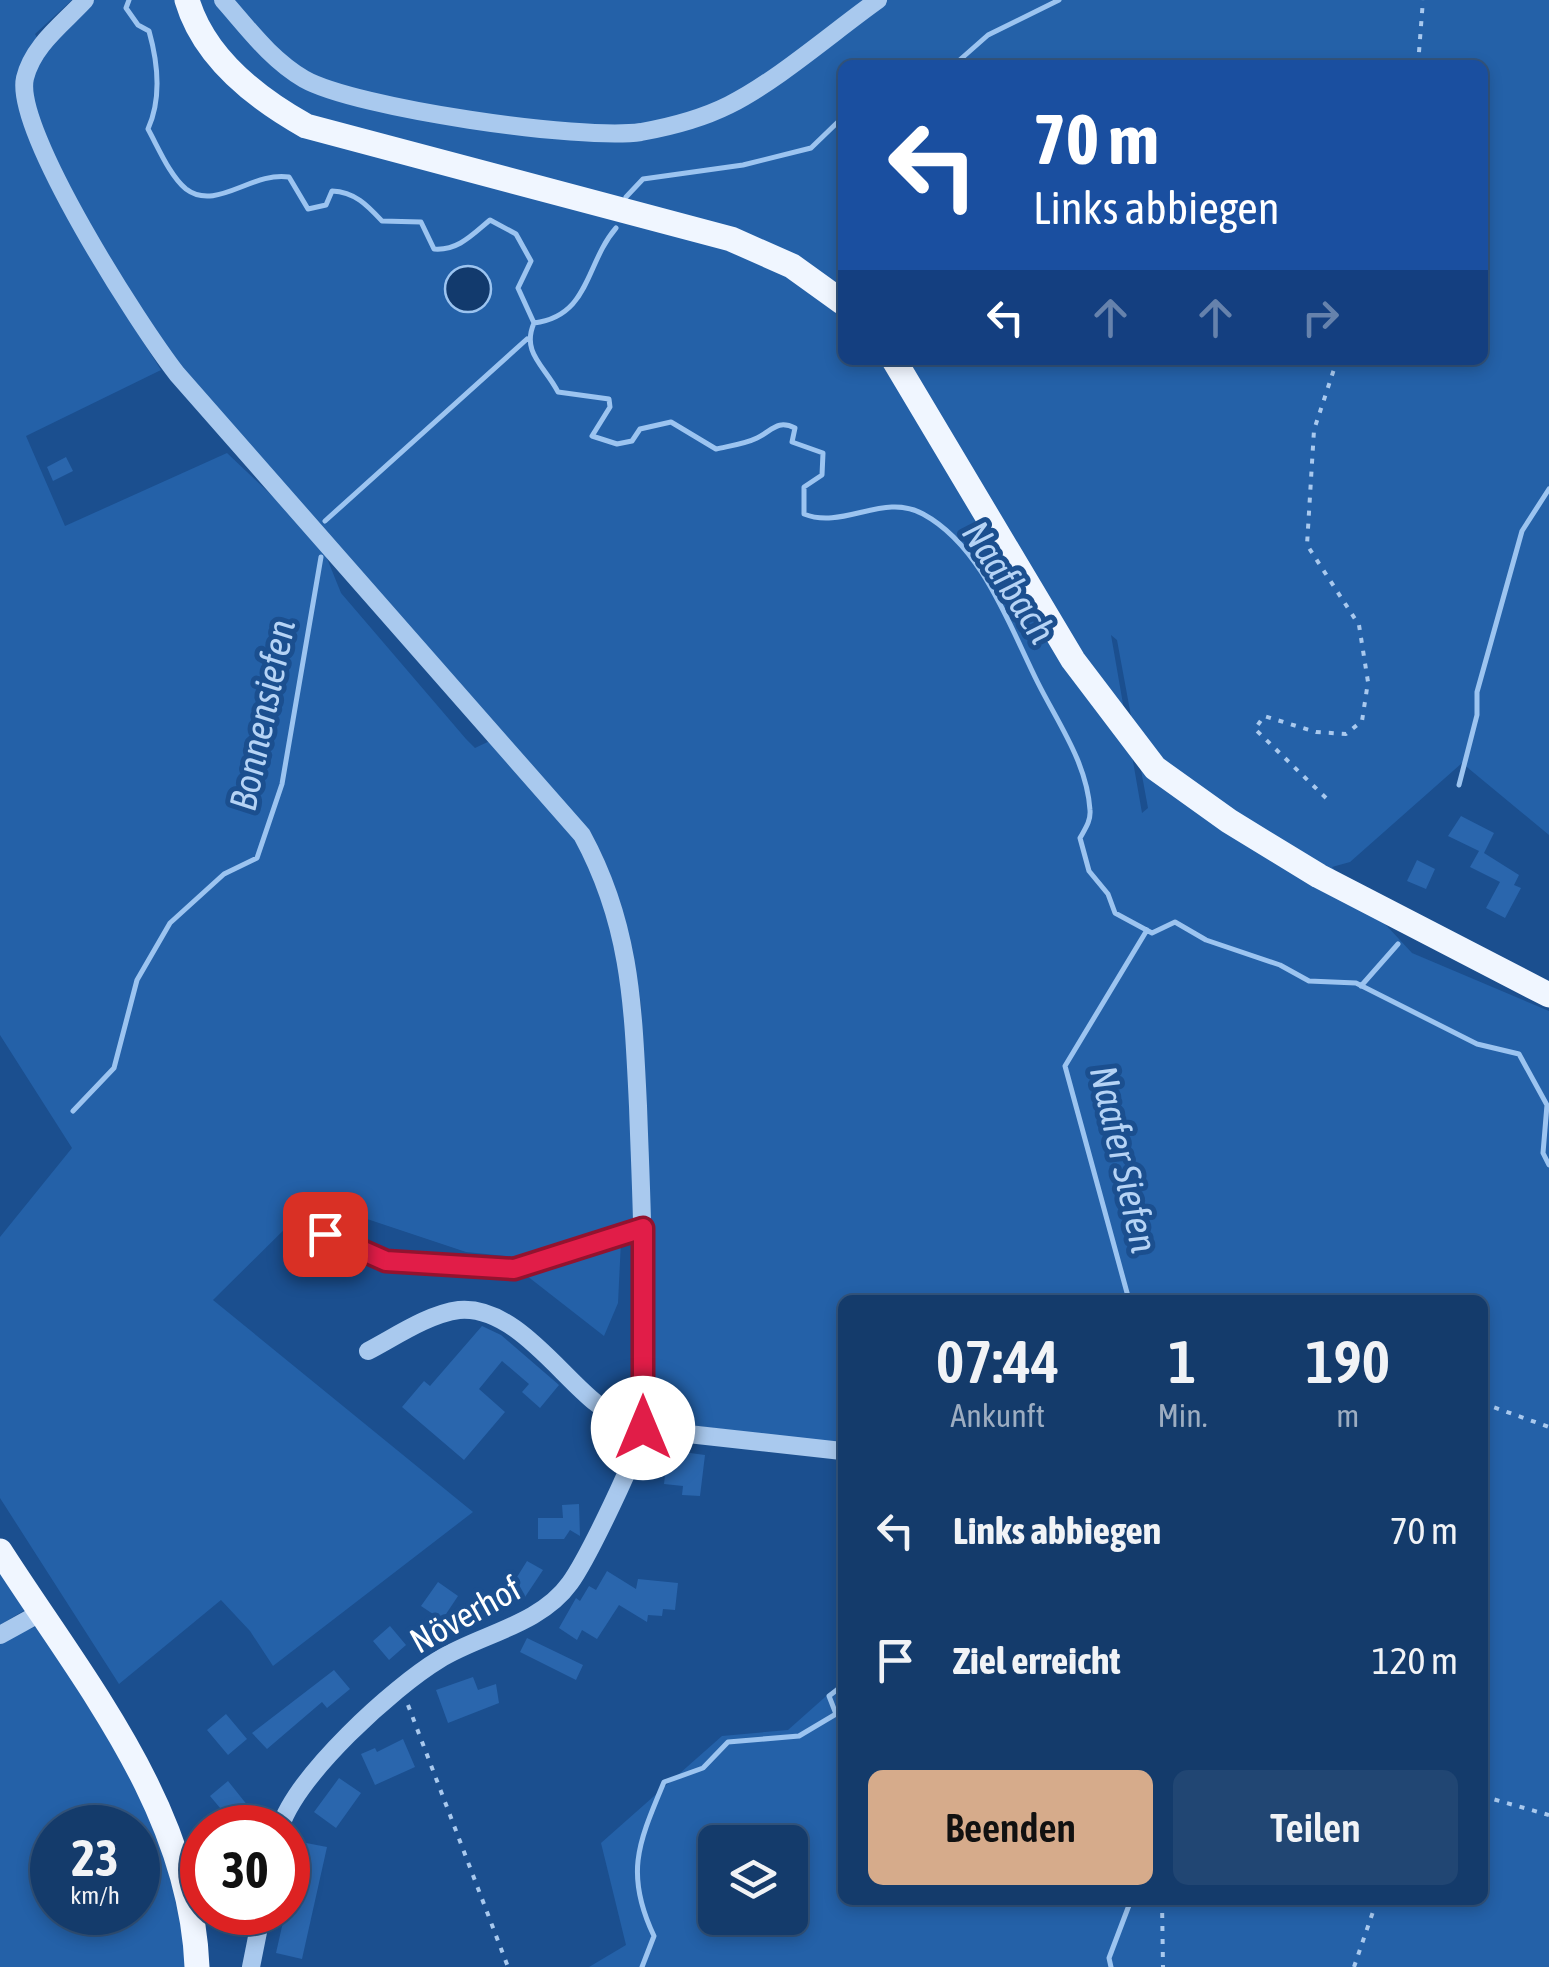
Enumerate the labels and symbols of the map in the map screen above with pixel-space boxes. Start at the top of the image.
water label: Naafbach [954,513,1064,651]
water label: Bonnensiefen [221,616,303,814]
water label: Naafer Siefen [1082,1062,1166,1256]
pin [283,1192,368,1277]
position arrow [591,1376,695,1480]
street label: Növerhof [403,1567,528,1661]
speed limit sign: 30 [180,1805,310,1935]

